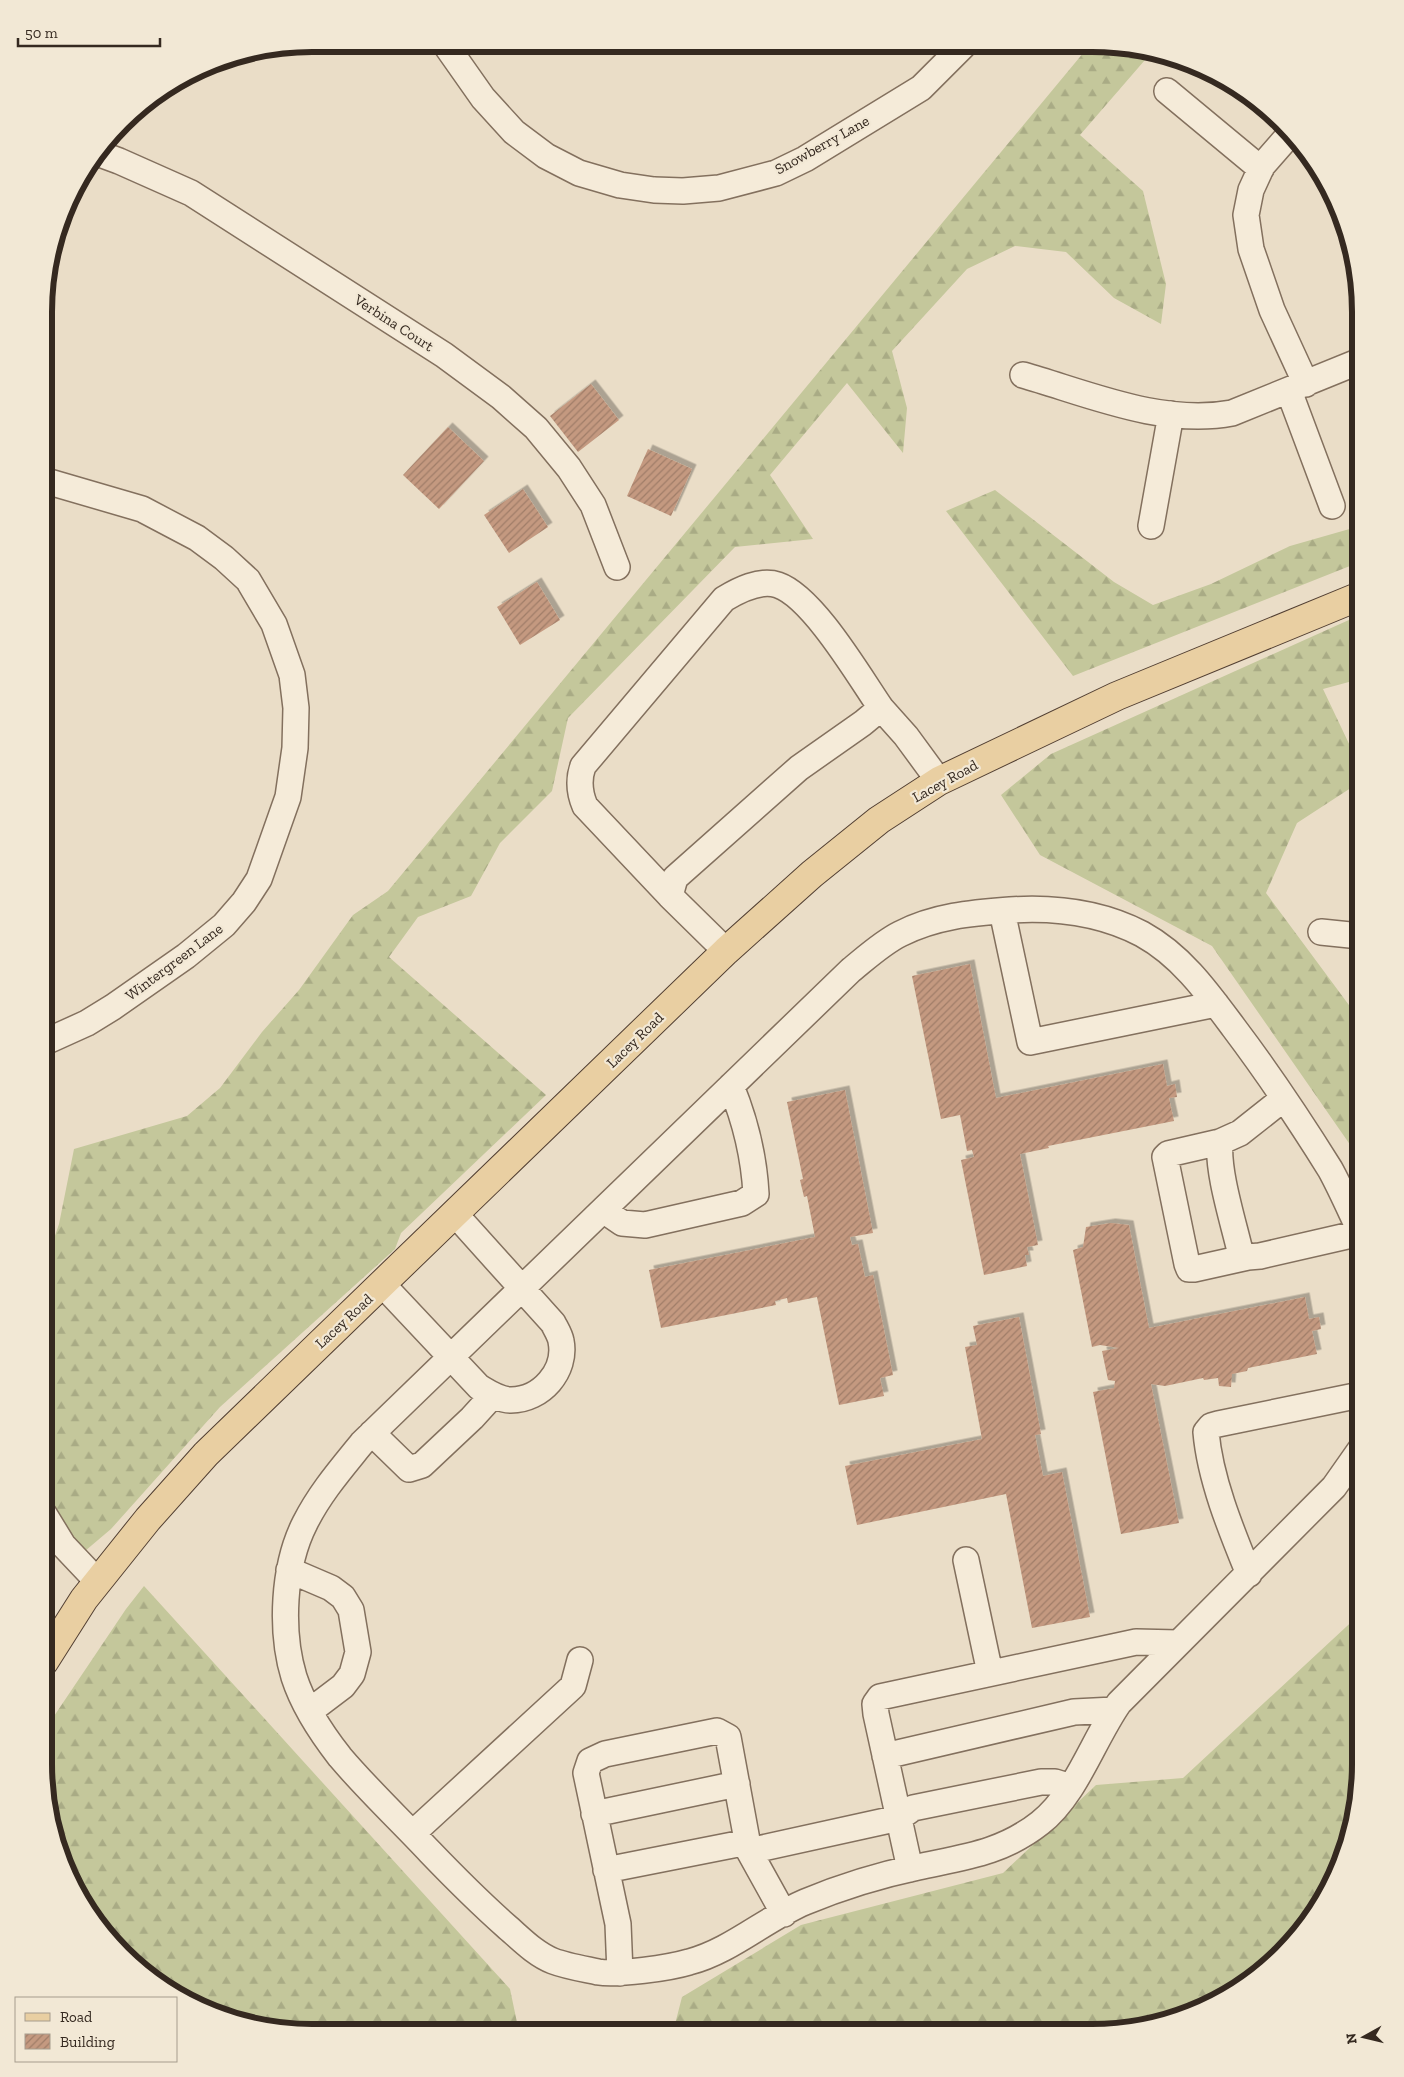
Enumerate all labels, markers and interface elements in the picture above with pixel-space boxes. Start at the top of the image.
scale bar [18,15,160,47]
text: 50 m [25,24,58,42]
street label: Snowberry Lane [772,112,872,178]
street label: Verbina Court [350,290,438,356]
street label: Lacey Road [909,755,982,806]
street label: Wintergreen Lane [122,920,226,1004]
street label: Lacey Road [603,1008,668,1072]
street label: Lacey Road [311,1289,377,1352]
legend [15,1997,178,2062]
text: Road [60,2008,93,2026]
north arrow [1339,2012,1389,2062]
text: N [1342,2032,1361,2045]
text: Building [60,2033,115,2051]

